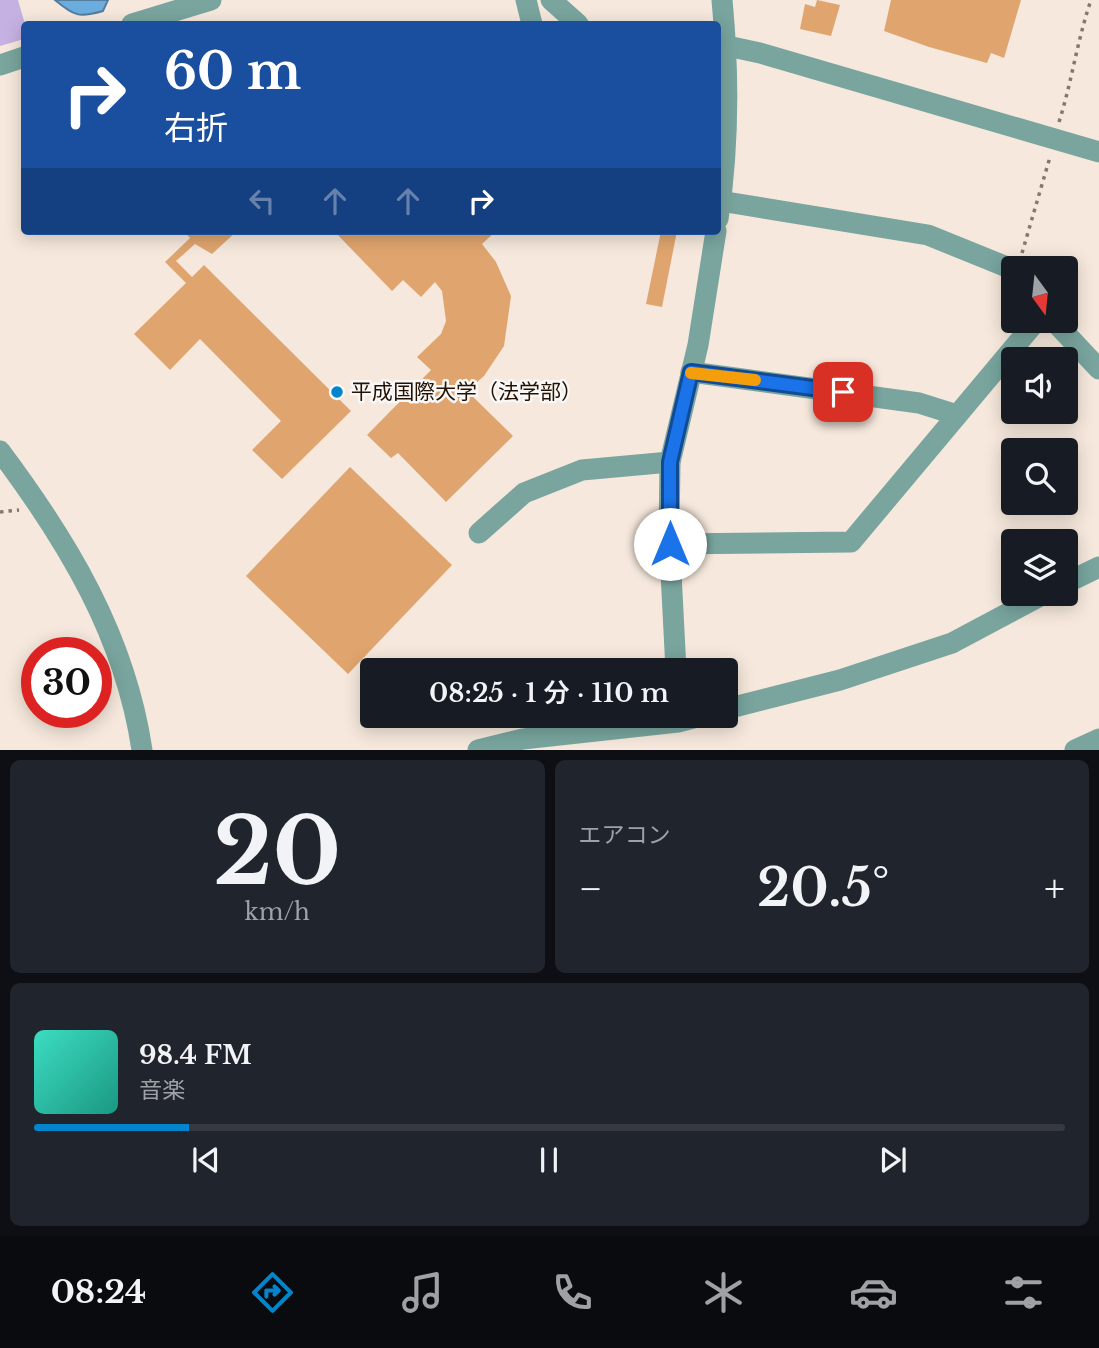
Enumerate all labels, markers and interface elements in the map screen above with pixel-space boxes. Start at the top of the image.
text: 60 m [164,41,301,102]
icon: right [49,49,140,140]
text: 右折 [164,108,228,148]
icon: left [243,182,281,220]
icon: ahead [316,182,354,220]
icon: ahead [389,182,427,220]
icon: right [462,182,500,220]
north arrow [1001,256,1078,332]
map controls [1001,256,1078,606]
button: sound [1001,347,1078,424]
pin [813,362,873,422]
icon: arrive [824,373,862,411]
place label: 平成国際大学（法学部） [351,379,582,405]
marker: 平成国際大学（法学部） [329,384,345,400]
button: search [1001,438,1078,515]
position arrow [633,507,707,581]
button: layers [1001,529,1078,606]
speed limit sign: 30 [21,637,112,728]
text: 08:25 · 1 分 · 110 m [429,677,669,709]
text: 20 [213,796,341,909]
text: エアコン [579,821,671,849]
text: 20.5° [757,856,890,920]
text: − [579,865,603,912]
text: + [1044,865,1065,912]
text: km/h [245,898,310,926]
text: 98.4 FM [139,1039,252,1071]
text: 音楽 [139,1076,185,1104]
icon: previous [187,1141,225,1179]
icon: pause [530,1141,568,1179]
icon: next [874,1141,912,1179]
icon: directions [248,1268,297,1317]
icon: music [398,1268,447,1317]
icon: phone [548,1268,597,1317]
icon: climate [699,1268,748,1317]
icon: car [849,1268,898,1317]
icon: filters [999,1268,1048,1317]
text: 08:24 [51,1272,146,1312]

